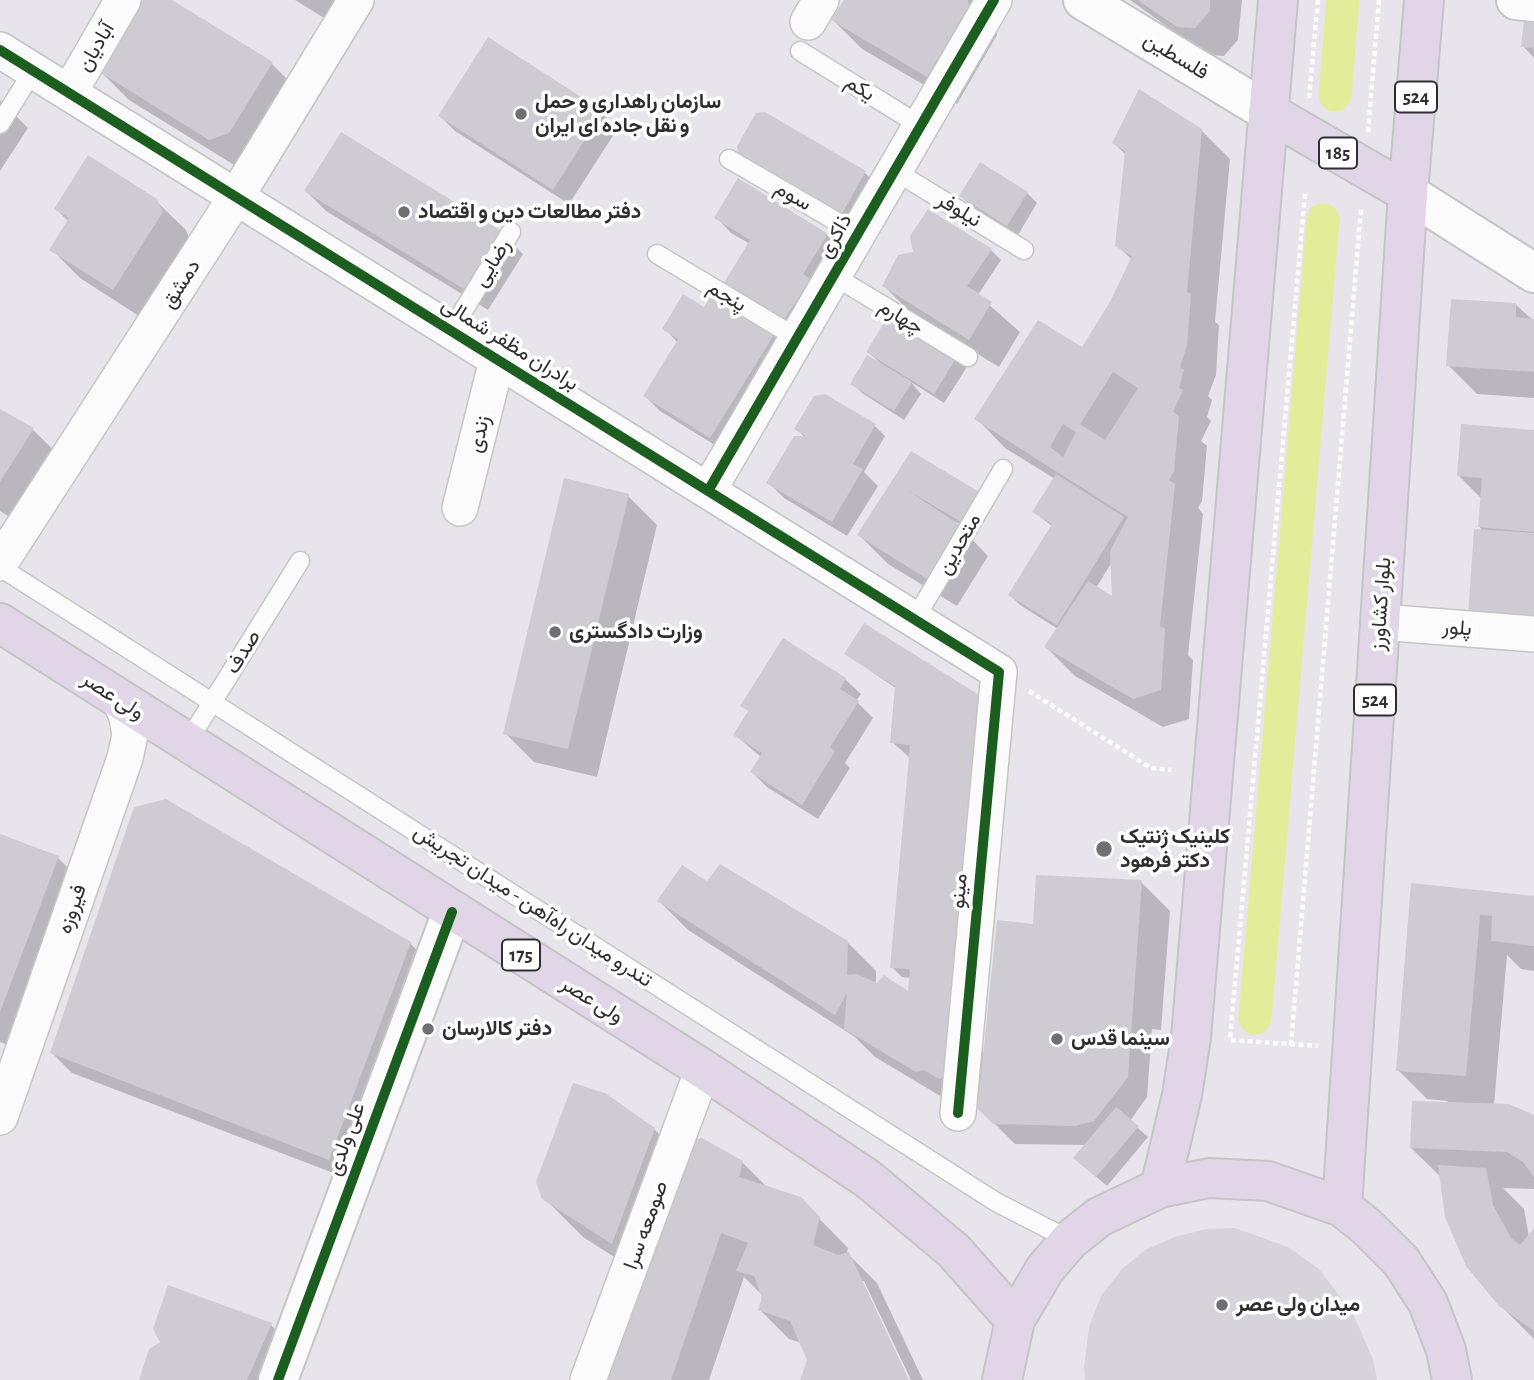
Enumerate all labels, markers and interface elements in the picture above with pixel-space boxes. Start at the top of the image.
street label: آبادیان [72,18,120,76]
street label: فلسطین [1139,27,1213,85]
street label: یکم [840,69,880,107]
road number: 524 [1395,82,1437,113]
place label: سازمان راهداری و حمل و نقل جاده ای ایران [535,89,721,139]
marker: سازمان راهداری و حمل و نقل جاده ای ایران [513,106,529,122]
road number: 185 [1319,138,1357,168]
street label: سوم [770,175,816,217]
street label: نیلوفر [932,187,986,233]
place label: دفتر مطالعات دین و اقتصاد [418,199,641,225]
marker: دفتر مطالعات دین و اقتصاد [396,204,412,220]
street label: ذاکری [812,209,858,263]
street label: رضایی [468,234,516,292]
street label: دمشق [156,255,206,313]
street label: پنجم [703,275,751,317]
street label: برادران مظفر شمالی [437,292,583,396]
street label: چهارم [874,294,928,340]
street label: زندی [462,413,496,455]
street label: متحدین [931,509,987,579]
street label: بلوار کشاورز [1365,556,1397,652]
street label: پلور [1441,614,1473,642]
place label: وزارت دادگستری [569,619,703,645]
marker: وزارت دادگستری [547,624,563,640]
street label: صدف [220,625,266,679]
street label: ولی عصر [77,666,149,726]
road number: 524 [1354,684,1396,716]
street label: تندرو میدان راه‌آهن - میدان تجریش [409,819,657,993]
place label: کلینیک ژنتیک دکتر فرهود [1120,824,1230,874]
marker: کلینیک ژنتیک دکتر فرهود [1094,839,1114,859]
street label: مینو [945,872,973,910]
street label: فیروزه [52,881,92,937]
road number: 175 [502,939,540,970]
street label: ولی عصر [556,971,628,1029]
place label: دفتر کالارسان [442,1016,552,1042]
marker: دفتر کالارسان [420,1021,436,1037]
place label: سینما قدس [1071,1026,1170,1052]
marker: سینما قدس [1049,1031,1065,1047]
street label: علی ولدی [321,1099,371,1179]
street label: صومعه سرا [618,1177,674,1273]
place label: میدان ولی عصر [1236,1292,1360,1318]
marker: میدان ولی عصر [1214,1297,1230,1313]

